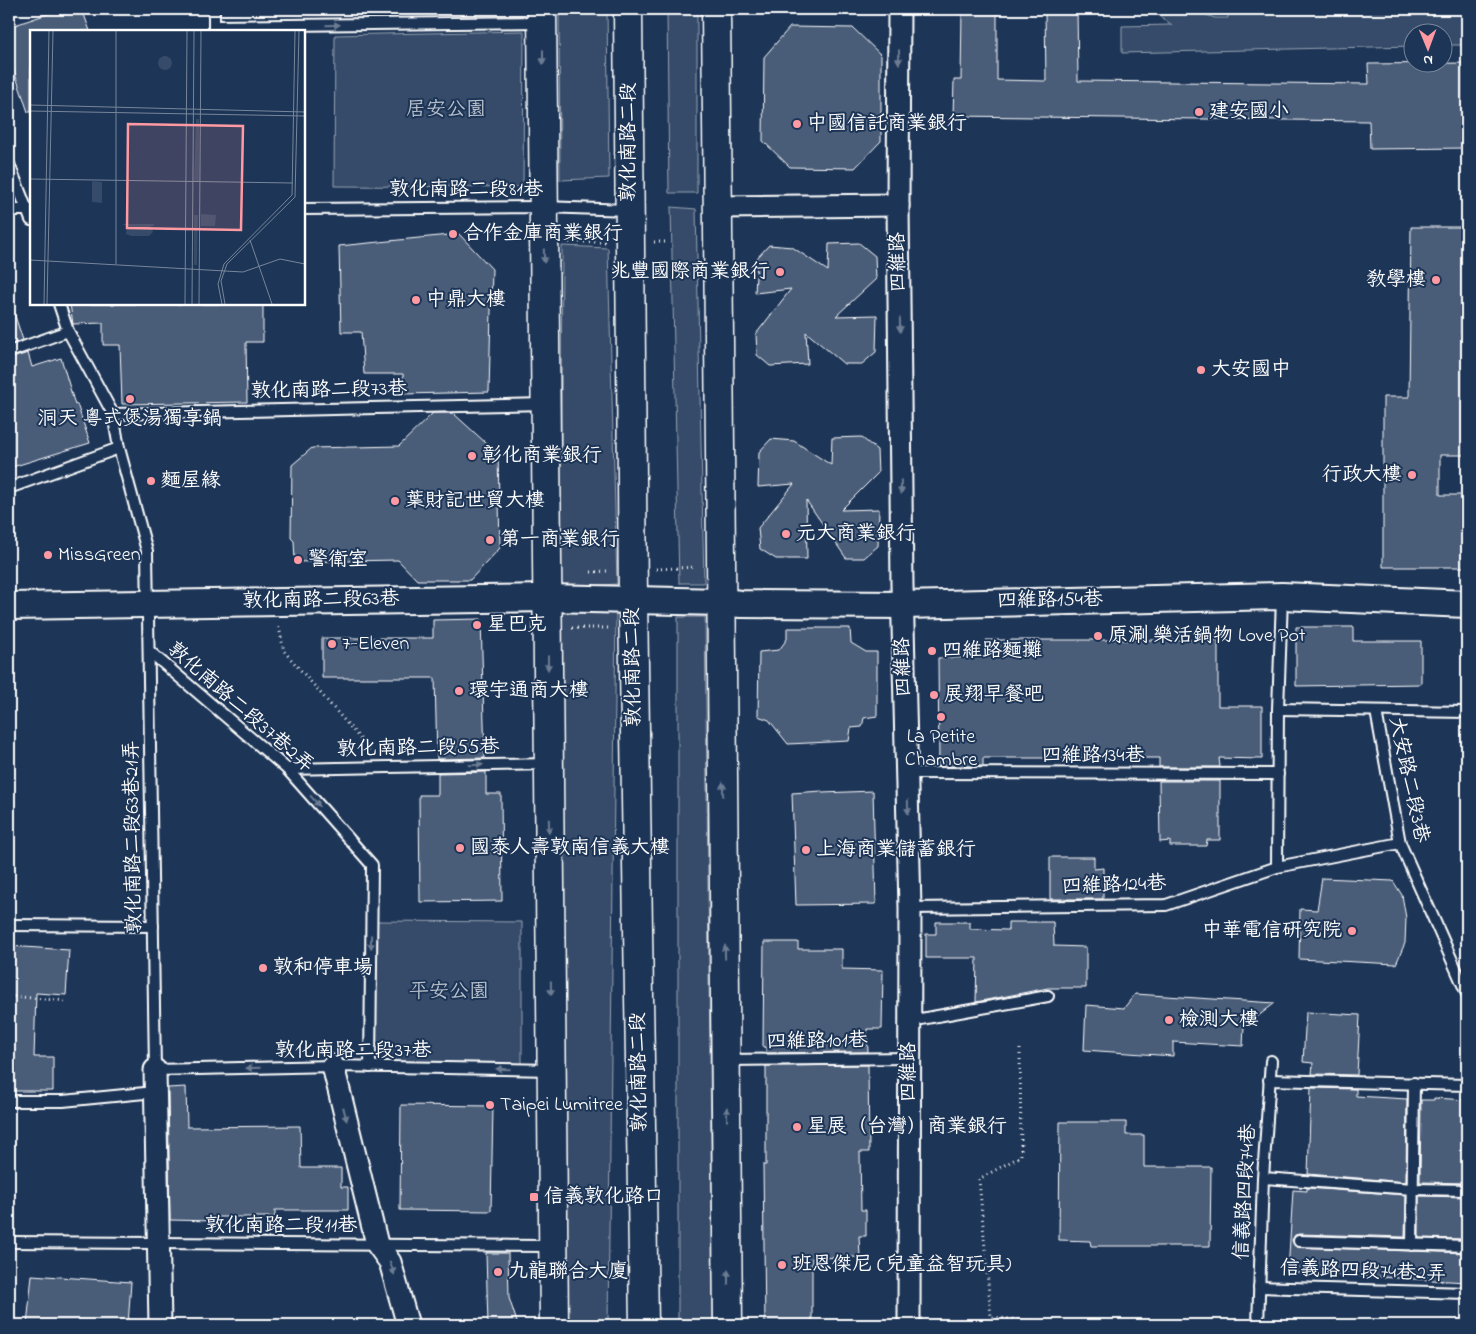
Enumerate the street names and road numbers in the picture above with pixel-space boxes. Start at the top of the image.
street label: 敦化南路二段 [615,82,644,202]
street label: 敦化南路二段81巷 [389,176,544,205]
street label: 四維路 [884,231,914,292]
street label: 敦化南路二段73巷 [251,375,408,407]
street label: 敦化南路二段63巷 [242,585,401,617]
street label: 四維路154巷 [997,586,1104,616]
street label: 敦化南路二段 [618,607,650,727]
street label: 敦化南路二段37巷2弄 [160,636,320,780]
street label: 四維路 [888,636,920,697]
street label: 大安路二段3巷 [1380,714,1436,847]
street label: 敦化南路二段55巷 [336,733,501,765]
street label: 敦化南路二段63巷21弄 [118,740,150,934]
street label: 四維路134巷 [1042,742,1145,771]
street label: 四維路124巷 [1061,870,1168,902]
street label: 敦化南路二段 [624,1012,656,1132]
street label: 四維路101巷 [766,1027,869,1057]
street label: 敦化南路二段37巷 [275,1037,432,1066]
street label: 四維路 [895,1041,924,1102]
street label: 信義路四段74巷 [1228,1122,1264,1261]
street label: 敦化南路二段11巷 [205,1212,358,1241]
street label: 信義路四段74巷2弄 [1279,1255,1447,1289]

